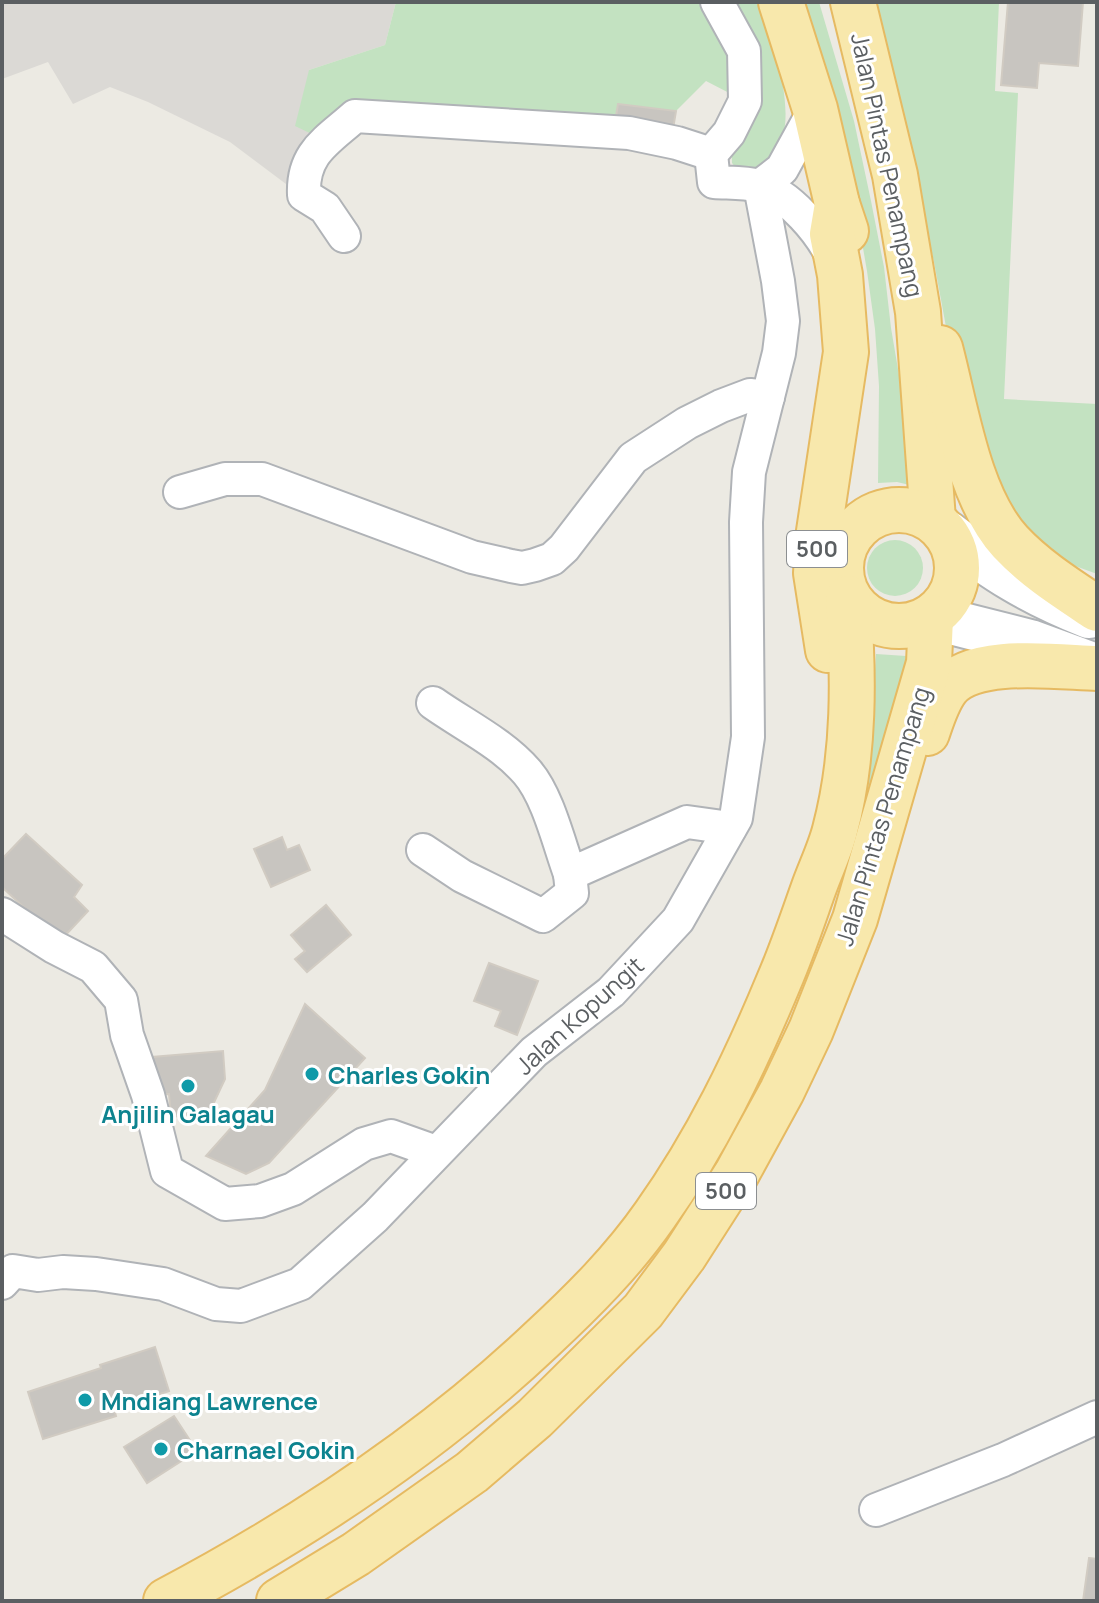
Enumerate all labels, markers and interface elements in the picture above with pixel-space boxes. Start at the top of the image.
street label: Jalan Pintas Penampang [844,30,932,300]
road number: 500 [787,531,847,567]
street label: Jalan Pintas Penampang [827,682,937,950]
street label: Jalan Kopungit [508,949,650,1081]
place label: Charles Gokin [328,1058,490,1091]
marker: Charles Gokin [303,1065,321,1083]
marker: Anjilin Galagau [179,1077,197,1095]
place label: Anjilin Galagau [101,1097,275,1130]
road number: 500 [696,1173,756,1209]
place label: Mndiang Lawrence [101,1384,318,1417]
marker: Mndiang Lawrence [76,1391,94,1409]
place label: Charnael Gokin [177,1433,355,1466]
marker: Charnael Gokin [152,1440,170,1458]

